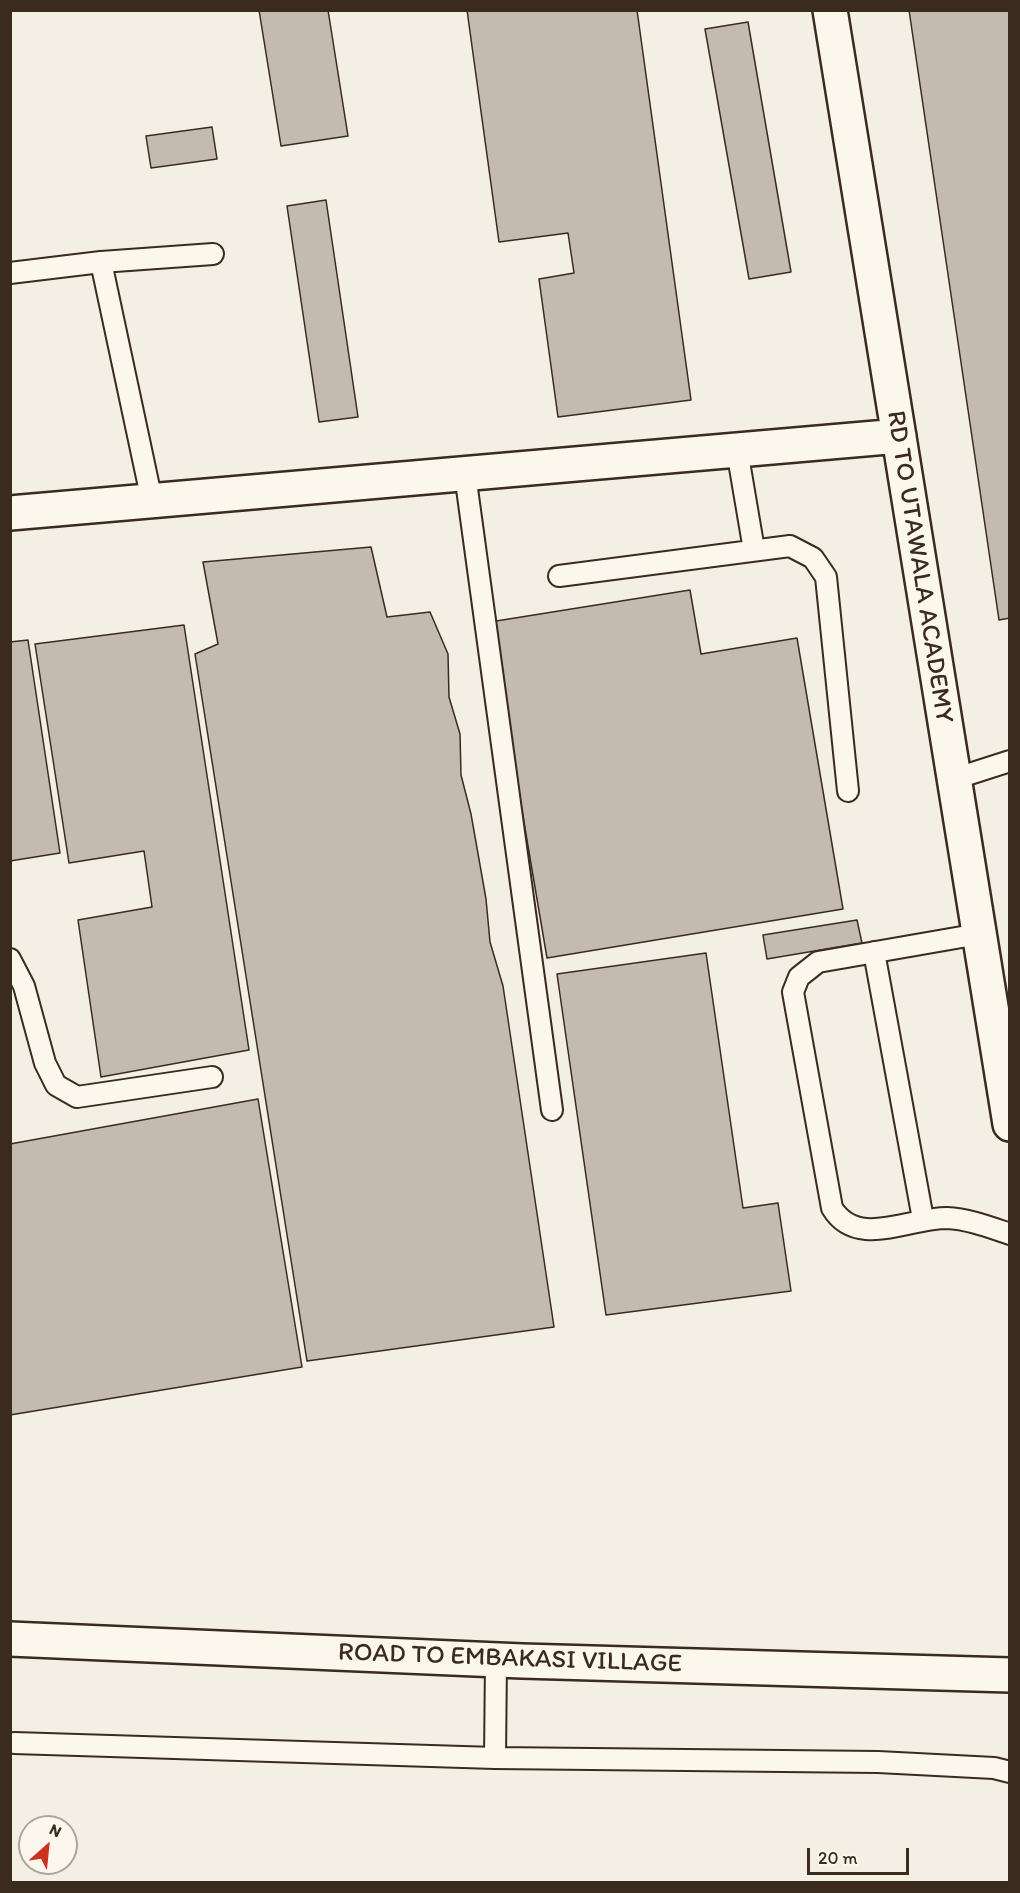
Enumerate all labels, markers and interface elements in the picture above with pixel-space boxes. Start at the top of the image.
street label: RD TO UTAWALA ACADEMY [879,409,959,725]
street label: ROAD TO EMBAKASI VILLAGE [338,1637,682,1681]
north arrow [18,1815,78,1875]
text: N [46,1819,65,1841]
scale bar [810,1836,912,1874]
text: 20 m [818,1847,858,1869]

